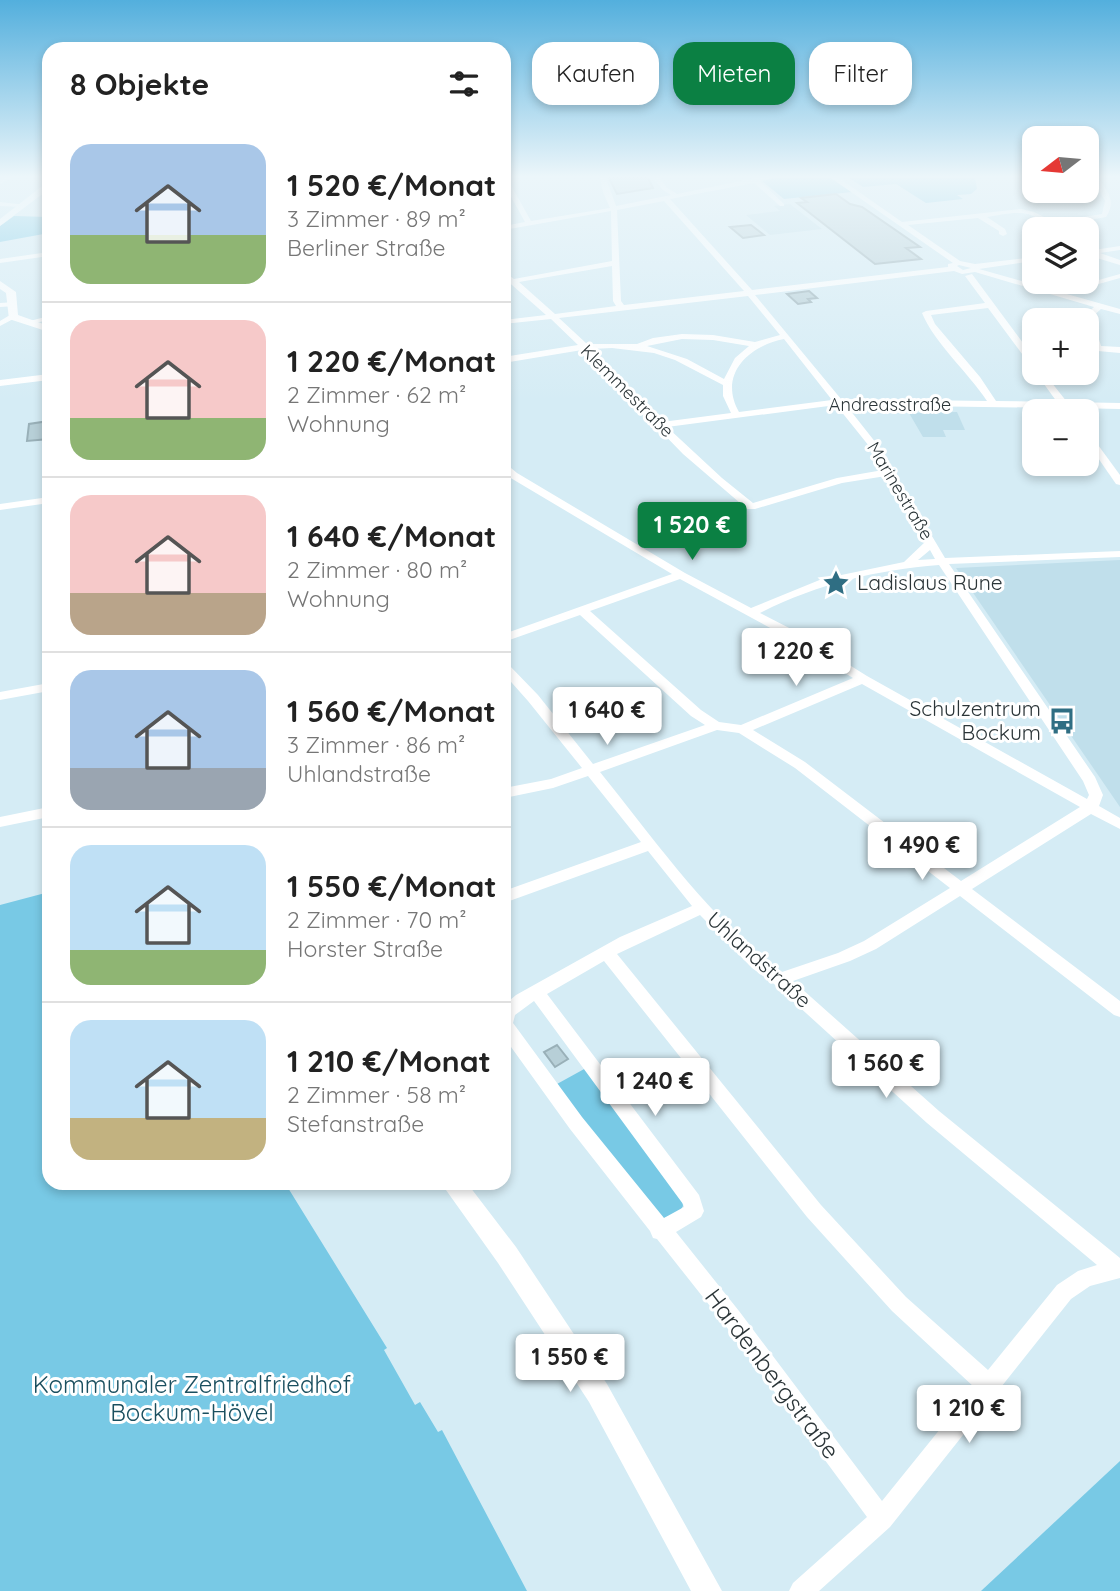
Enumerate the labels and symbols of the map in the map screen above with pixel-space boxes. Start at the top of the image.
north arrow [1022,126,1099,203]
street label: Klemmestraße [576,339,679,442]
street label: Andreasstraße [829,393,951,416]
street label: Marinestraße [862,438,939,544]
pin: 1 520 € [627,503,757,562]
place icon: Ladislaus Rune [821,568,851,598]
place label: Ladislaus Rune [857,569,1003,595]
pin: 1 220 € [731,628,861,688]
pin: 1 640 € [542,688,672,747]
place label: Schulzentrum Bockum [909,695,1041,745]
bus stop icon: Schulzentrum Bockum [1047,706,1077,736]
pin: 1 490 € [857,822,987,882]
street label: Uhlandstraße [702,906,817,1013]
pin: 1 560 € [821,1040,951,1100]
pin: 1 240 € [590,1058,720,1118]
street label: Hardenbergstraße [699,1282,847,1464]
pin: 1 550 € [505,1334,635,1394]
park label: Kommunaler Zentralfriedhof Bockum-Hövel [33,1369,352,1427]
pin: 1 210 € [904,1386,1034,1445]

